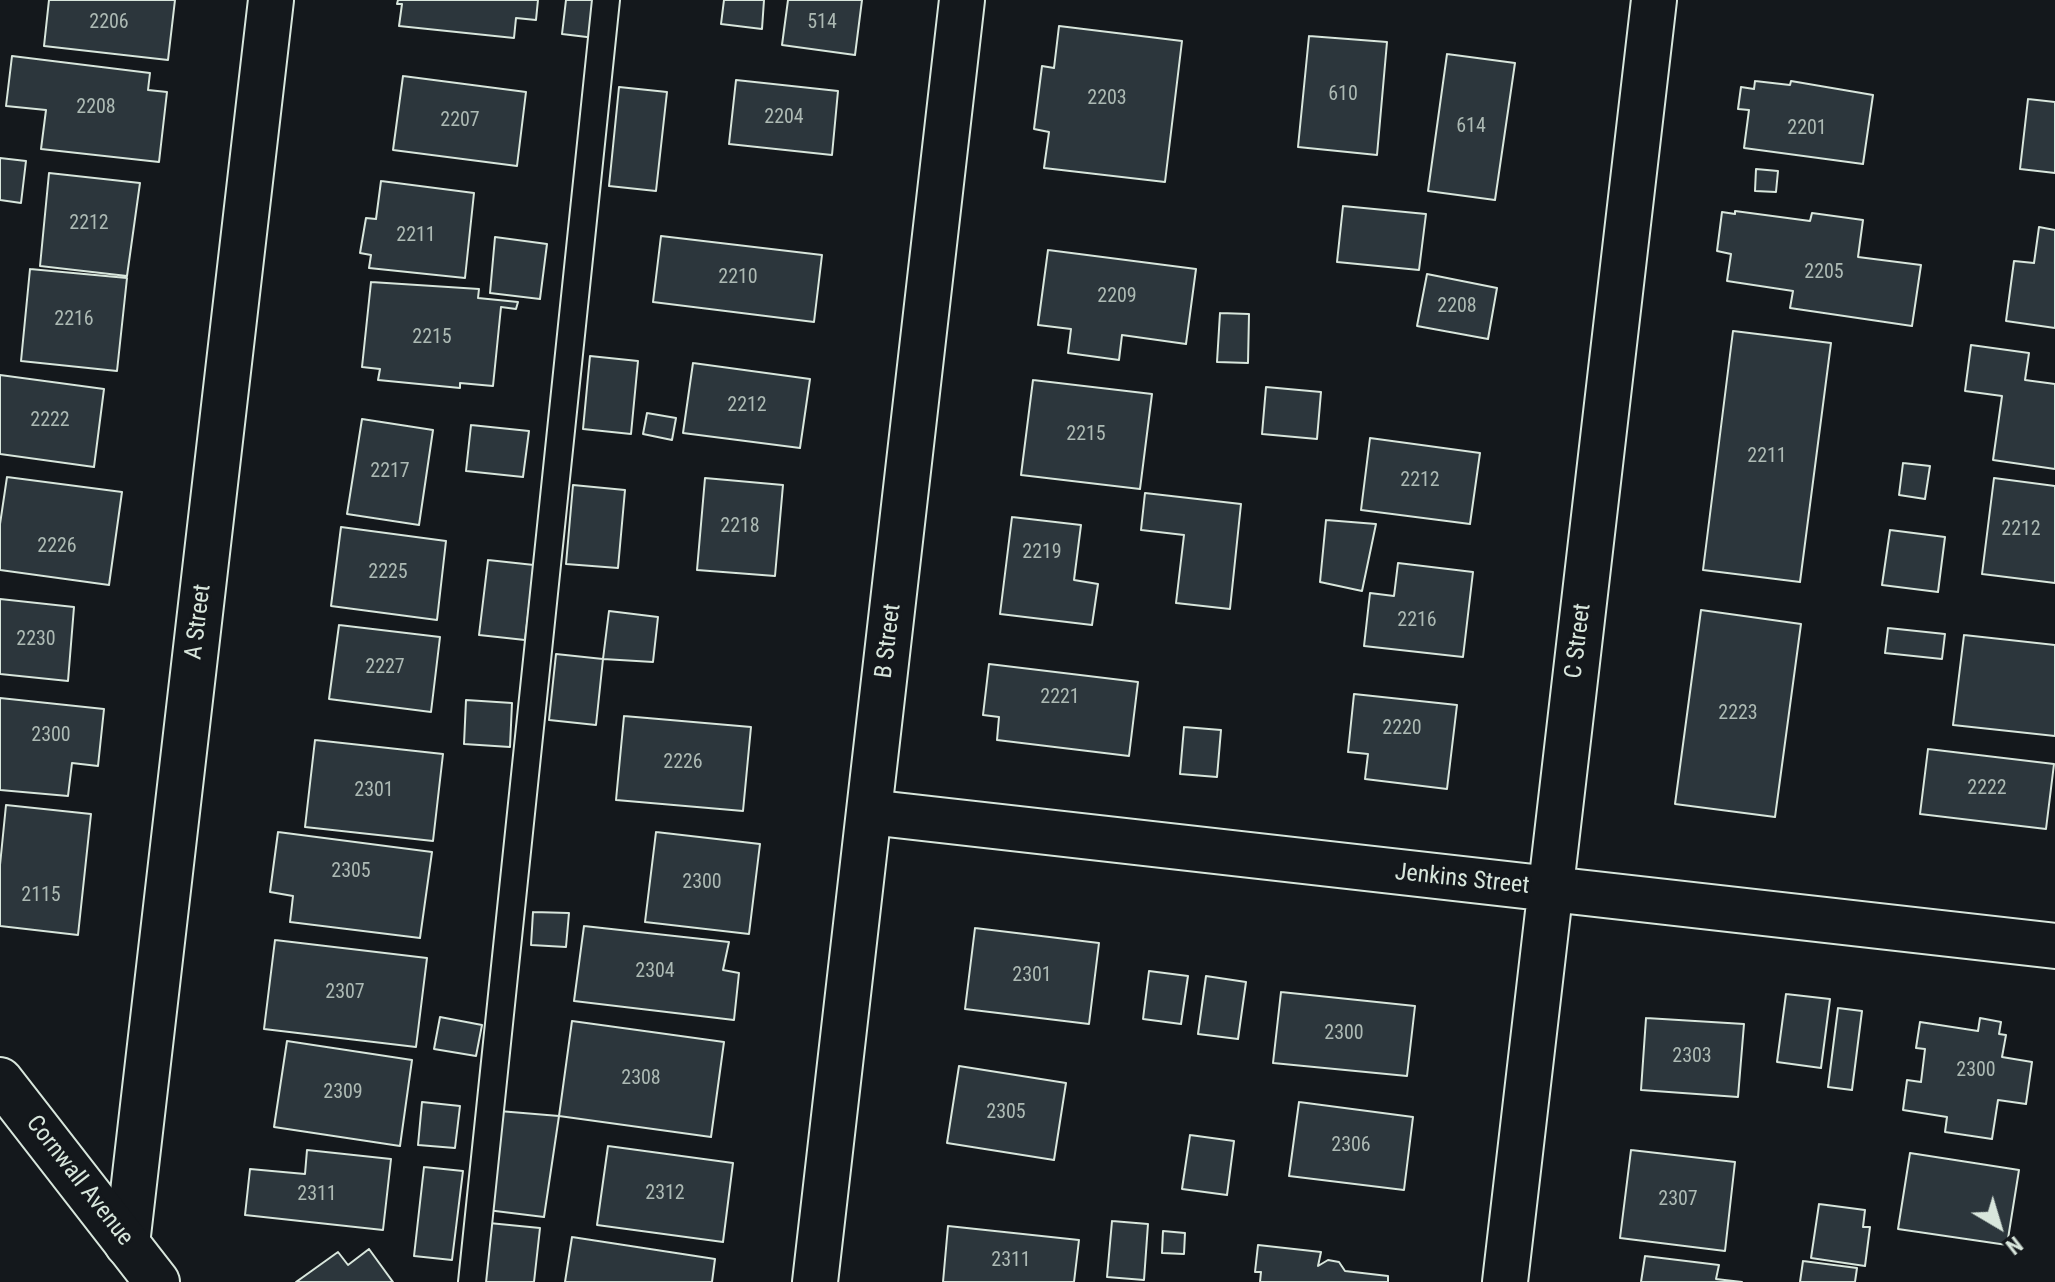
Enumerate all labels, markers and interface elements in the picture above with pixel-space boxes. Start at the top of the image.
house number: 2206 [89,11,129,35]
house number: 514 [807,11,837,35]
house number: 610 [1328,83,1358,107]
house number: 2203 [1087,87,1127,111]
house number: 2208 [76,96,116,120]
house number: 2204 [764,106,804,130]
house number: 2207 [440,109,480,133]
house number: 614 [1456,115,1486,139]
house number: 2201 [1787,117,1827,141]
house number: 2212 [69,212,109,236]
house number: 2211 [396,224,436,248]
house number: 2205 [1804,261,1844,285]
house number: 2210 [718,266,758,290]
house number: 2209 [1097,285,1137,309]
house number: 2208 [1437,295,1477,319]
house number: 2216 [54,308,94,332]
house number: 2215 [412,326,452,350]
house number: 2212 [727,394,767,418]
house number: 2222 [30,409,70,433]
house number: 2215 [1066,423,1106,447]
house number: 2211 [1747,445,1787,469]
house number: 2217 [370,460,410,484]
house number: 2212 [1400,469,1440,493]
house number: 2218 [720,515,760,539]
house number: 2212 [2001,518,2041,542]
house number: 2226 [37,535,77,559]
house number: 2219 [1022,541,1062,565]
house number: 2225 [368,561,408,585]
street label: A Street [180,583,218,661]
street label: B Street [870,602,908,680]
street label: C Street [1560,602,1598,680]
house number: 2216 [1397,609,1437,633]
house number: 2230 [16,628,56,652]
house number: 2227 [365,656,405,680]
house number: 2221 [1040,686,1080,710]
house number: 2223 [1718,702,1758,726]
house number: 2220 [1382,717,1422,741]
house number: 2300 [31,724,71,748]
house number: 2226 [663,751,703,775]
house number: 2222 [1967,777,2007,801]
house number: 2301 [354,779,394,803]
street label: Jenkins Street [1393,859,1531,901]
house number: 2305 [331,860,371,884]
house number: 2300 [682,871,722,895]
house number: 2115 [21,884,61,908]
house number: 2304 [635,960,675,984]
house number: 2301 [1012,964,1052,988]
house number: 2307 [325,981,365,1005]
house number: 2300 [1324,1022,1364,1046]
house number: 2303 [1672,1045,1712,1069]
house number: 2300 [1956,1059,1996,1083]
house number: 2308 [621,1067,661,1091]
house number: 2309 [323,1081,363,1105]
house number: 2305 [986,1101,1026,1125]
street label: Cornwall Avenue [19,1110,139,1252]
house number: 2306 [1331,1134,1371,1158]
house number: 2312 [645,1182,685,1206]
house number: 2311 [297,1183,337,1207]
north arrow [1959,1186,2039,1266]
house number: 2307 [1658,1188,1698,1212]
text: N [2001,1231,2027,1259]
house number: 2311 [991,1249,1031,1273]

